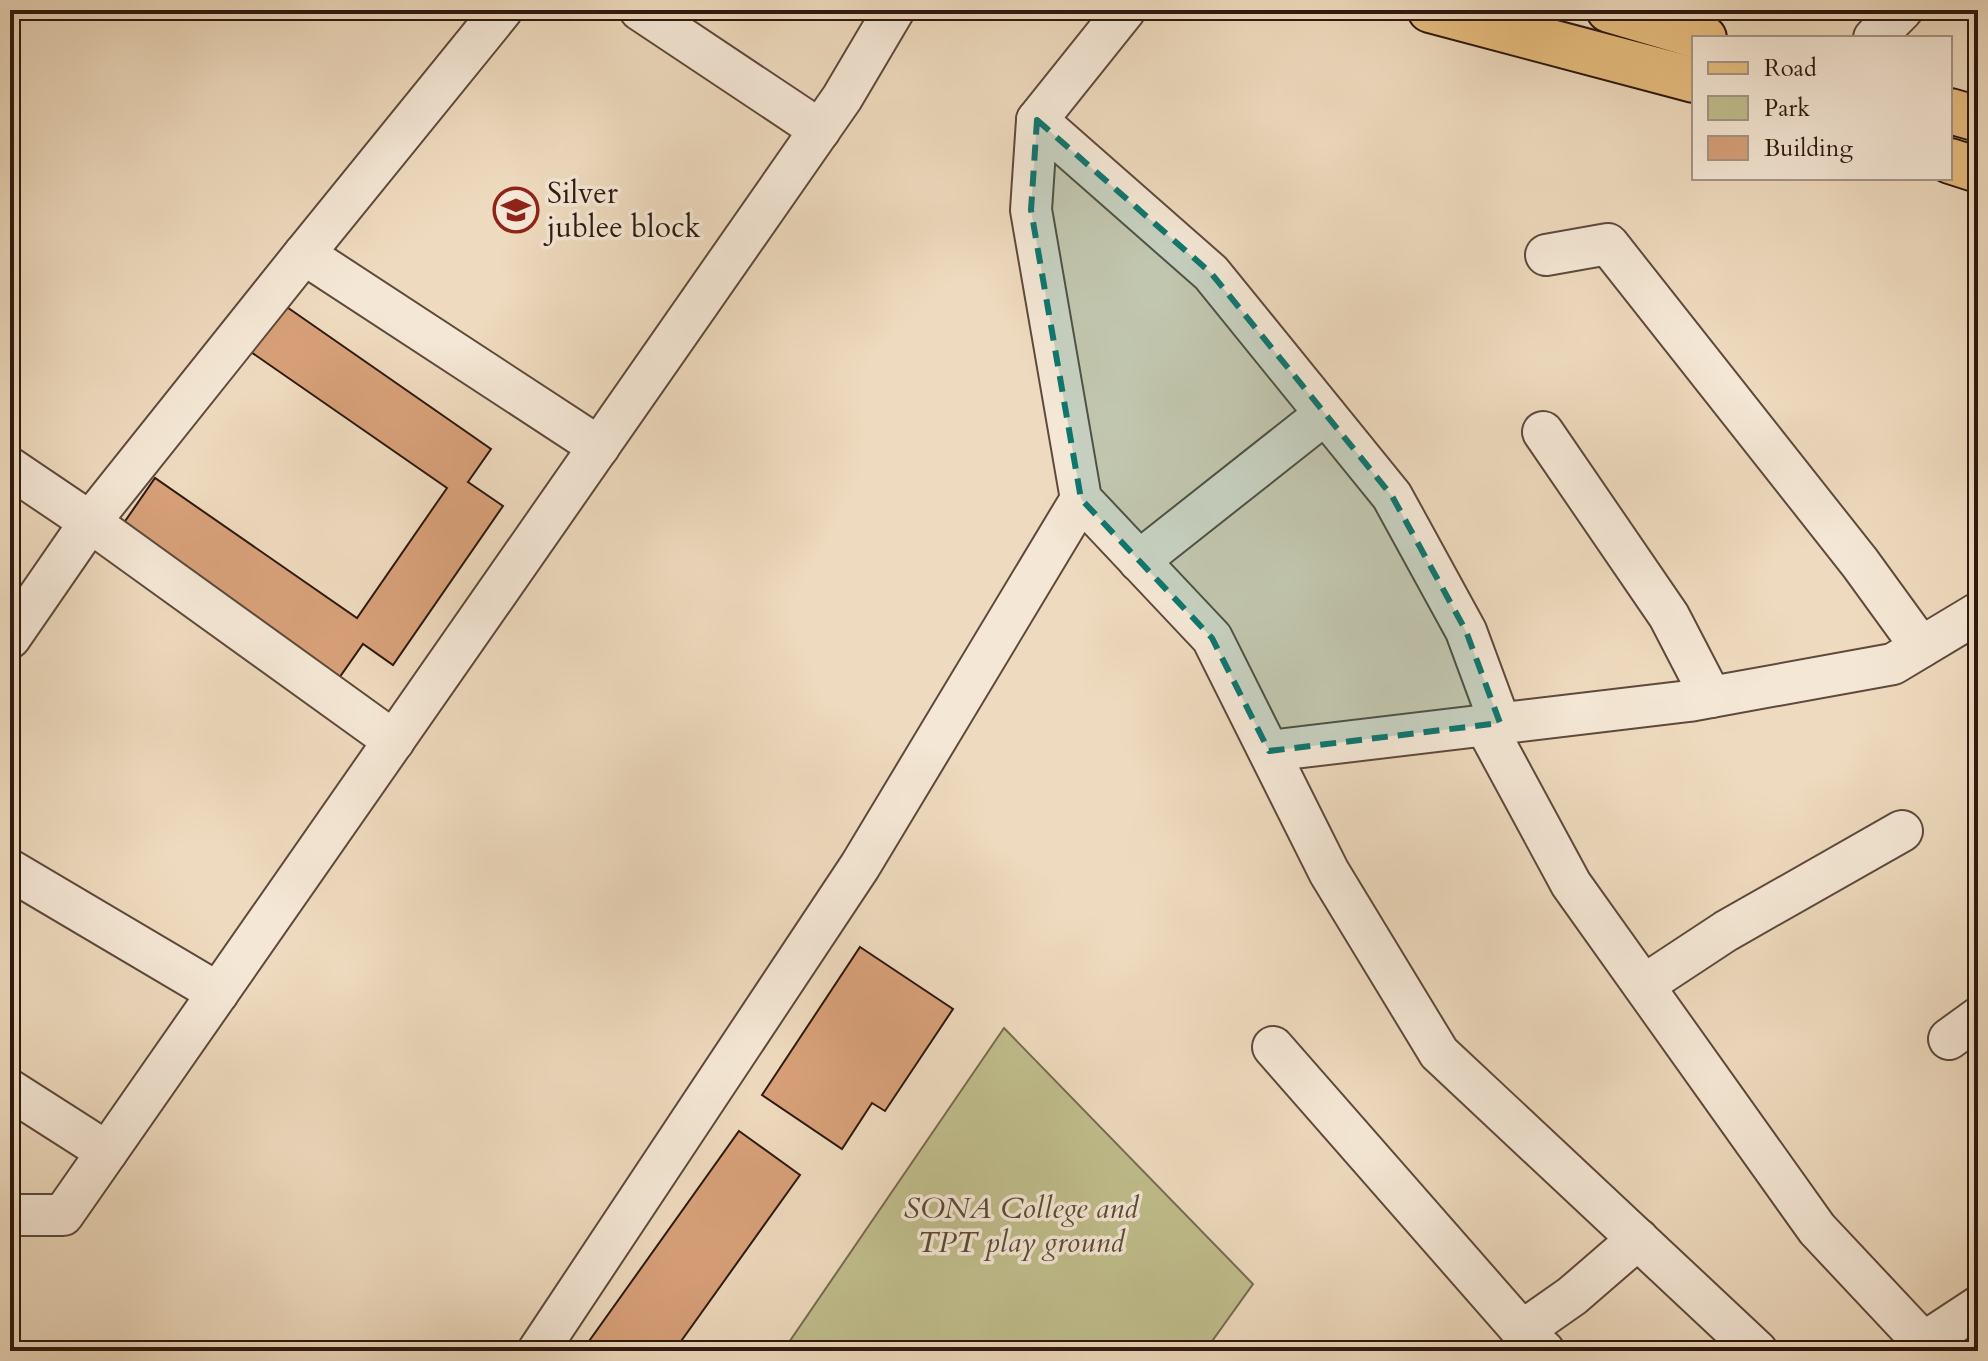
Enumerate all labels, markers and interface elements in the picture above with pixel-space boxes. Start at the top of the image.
legend [1692,36,1952,180]
text: Road [1764,52,1817,85]
text: Park [1764,92,1810,125]
text: Building [1764,132,1854,165]
place label: Silver jublee block [543,173,701,248]
school or university icon: Silver jublee block [492,186,540,234]
park label: SONA College and TPT play ground [904,1188,1140,1263]

